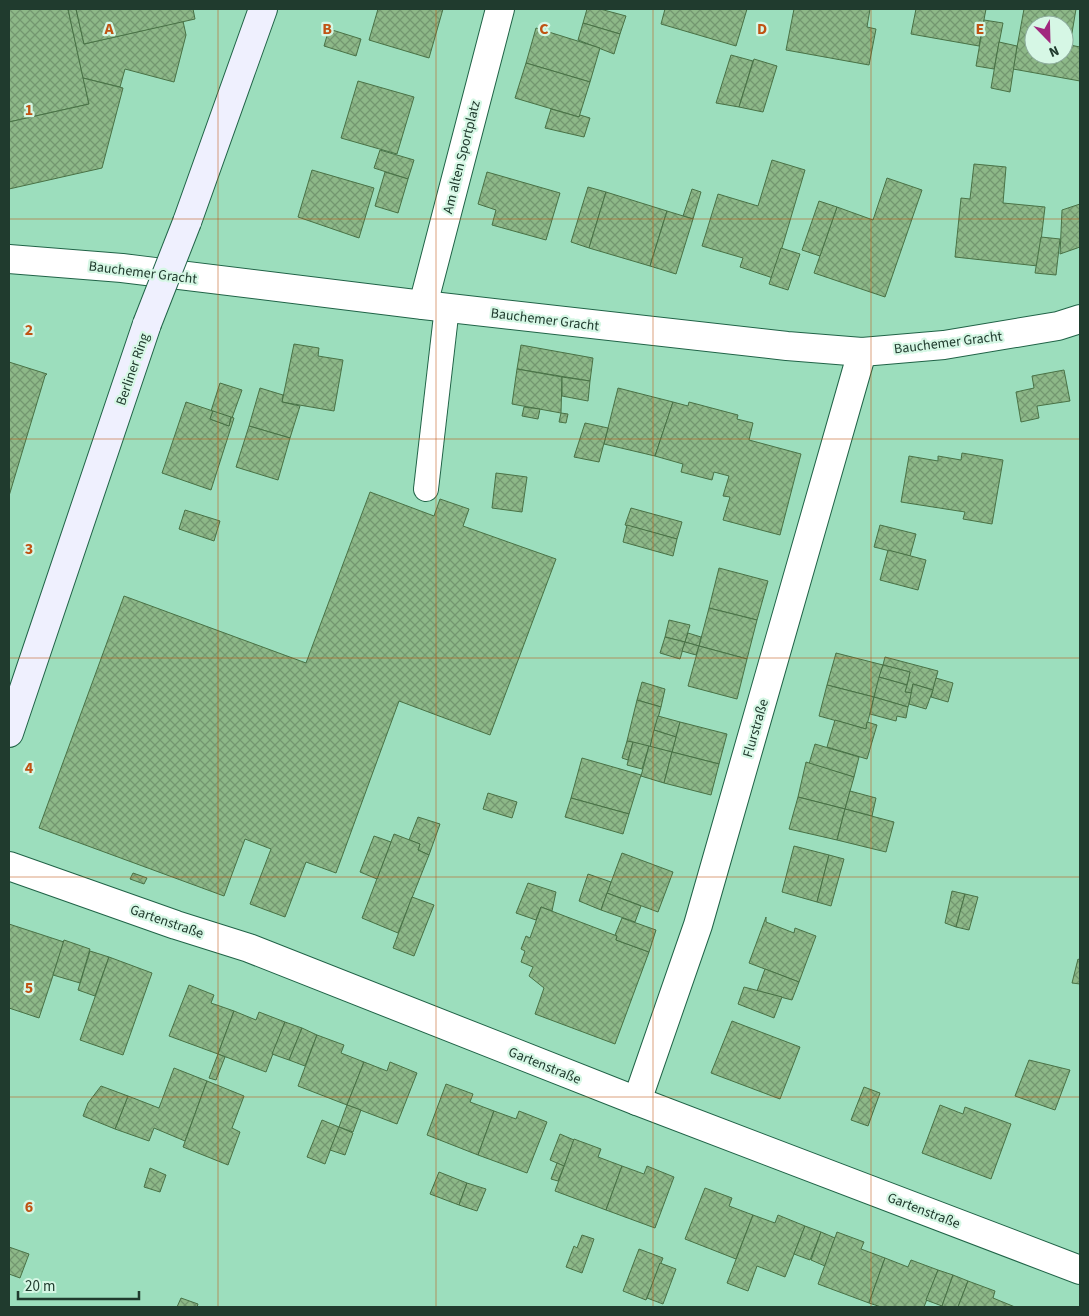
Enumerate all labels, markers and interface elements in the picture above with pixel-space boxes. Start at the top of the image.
north arrow [1024,15,1074,65]
text: A [103,18,114,40]
text: B [322,18,332,40]
text: C [539,18,549,40]
text: D [757,18,767,40]
text: E [976,18,984,40]
text: N [1045,40,1062,62]
text: 1 [25,99,33,121]
street label: Am alten Sportplatz [438,99,486,216]
street label: Bauchemer Gracht [88,256,198,290]
street label: Bauchemer Gracht [490,303,600,337]
text: 2 [25,319,33,341]
street label: Bauchemer Gracht [893,326,1004,360]
street label: Berliner Ring [111,330,155,408]
text: 3 [25,538,33,560]
street label: Flurstraße [738,697,774,760]
text: 4 [25,757,34,779]
street label: Gartenstraße [127,900,206,944]
text: 5 [25,977,33,999]
street label: Gartenstraße [505,1042,584,1090]
street label: Gartenstraße [884,1188,963,1234]
text: 6 [25,1196,33,1218]
scale bar [18,1268,139,1300]
text: 20 m [25,1276,55,1297]

